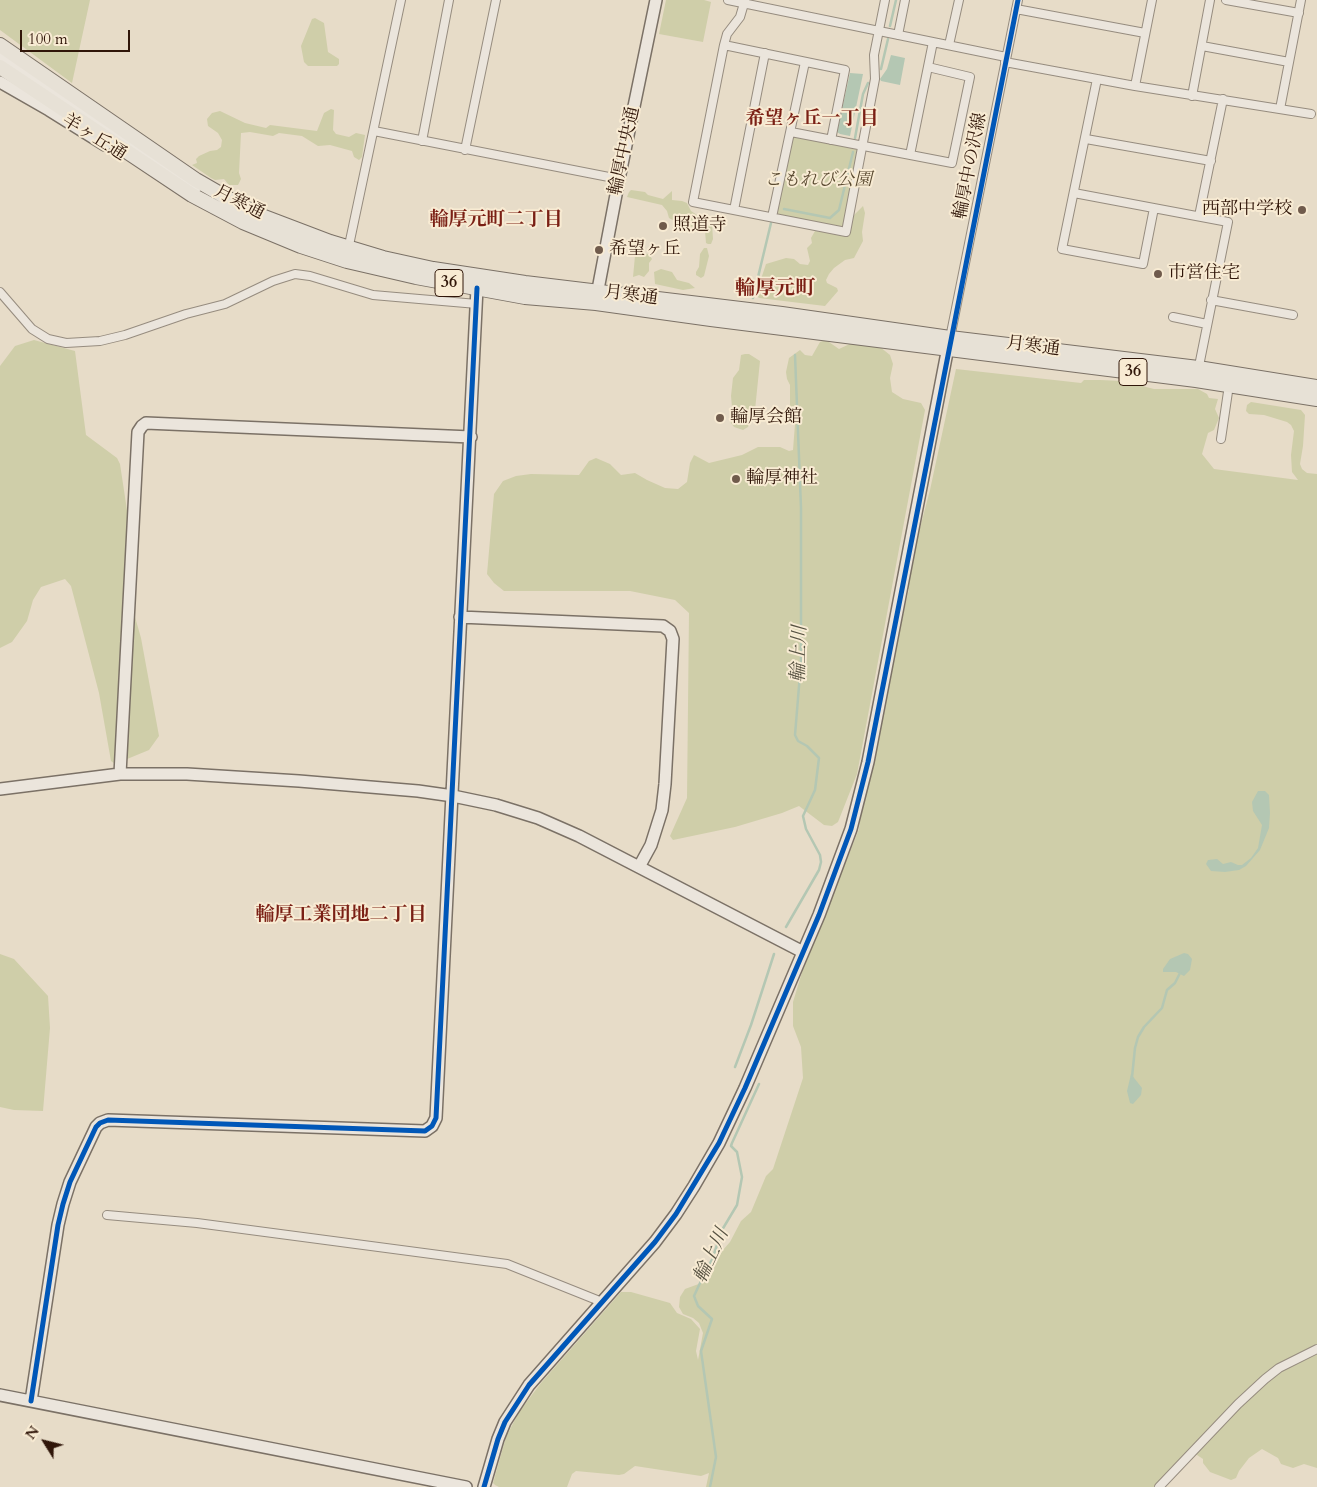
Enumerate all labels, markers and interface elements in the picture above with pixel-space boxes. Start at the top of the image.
scale bar [22,20,132,52]
text: 100 m [28,29,68,49]
street label: 輪厚中央通 [605,105,645,197]
district label: 希望ヶ丘一丁目 [746,109,878,131]
street label: 羊ヶ丘通 [58,110,130,166]
street label: 輪厚中の沢線 [950,111,992,221]
park label: こもれび公園 [764,170,872,192]
street label: 月寒通 [210,181,268,225]
place label: 西部中学校 [1202,199,1292,221]
marker: 西部中学校 [1296,204,1308,216]
district label: 輪厚元町二丁目 [430,210,562,232]
place label: 照道寺 [673,215,727,237]
marker: 照道寺 [657,220,669,232]
place label: 希望ヶ丘 [609,239,681,261]
marker: 希望ヶ丘 [593,244,605,256]
place label: 市営住宅 [1168,263,1240,285]
marker: 市営住宅 [1152,268,1164,280]
road number: 36 [435,270,463,296]
district label: 輪厚元町 [735,277,815,301]
street label: 月寒通 [603,282,659,310]
street label: 月寒通 [1005,333,1061,361]
road number: 36 [1119,358,1147,386]
place label: 輪厚会館 [730,407,802,429]
marker: 輪厚会館 [714,412,726,424]
place label: 輪厚神社 [746,468,818,490]
marker: 輪厚神社 [730,473,742,485]
water label: 輪上川 [788,625,812,683]
district label: 輪厚工業団地二丁目 [256,905,426,927]
water label: 輪上川 [690,1225,734,1287]
north arrow [20,1417,70,1467]
text: N [21,1422,44,1443]

